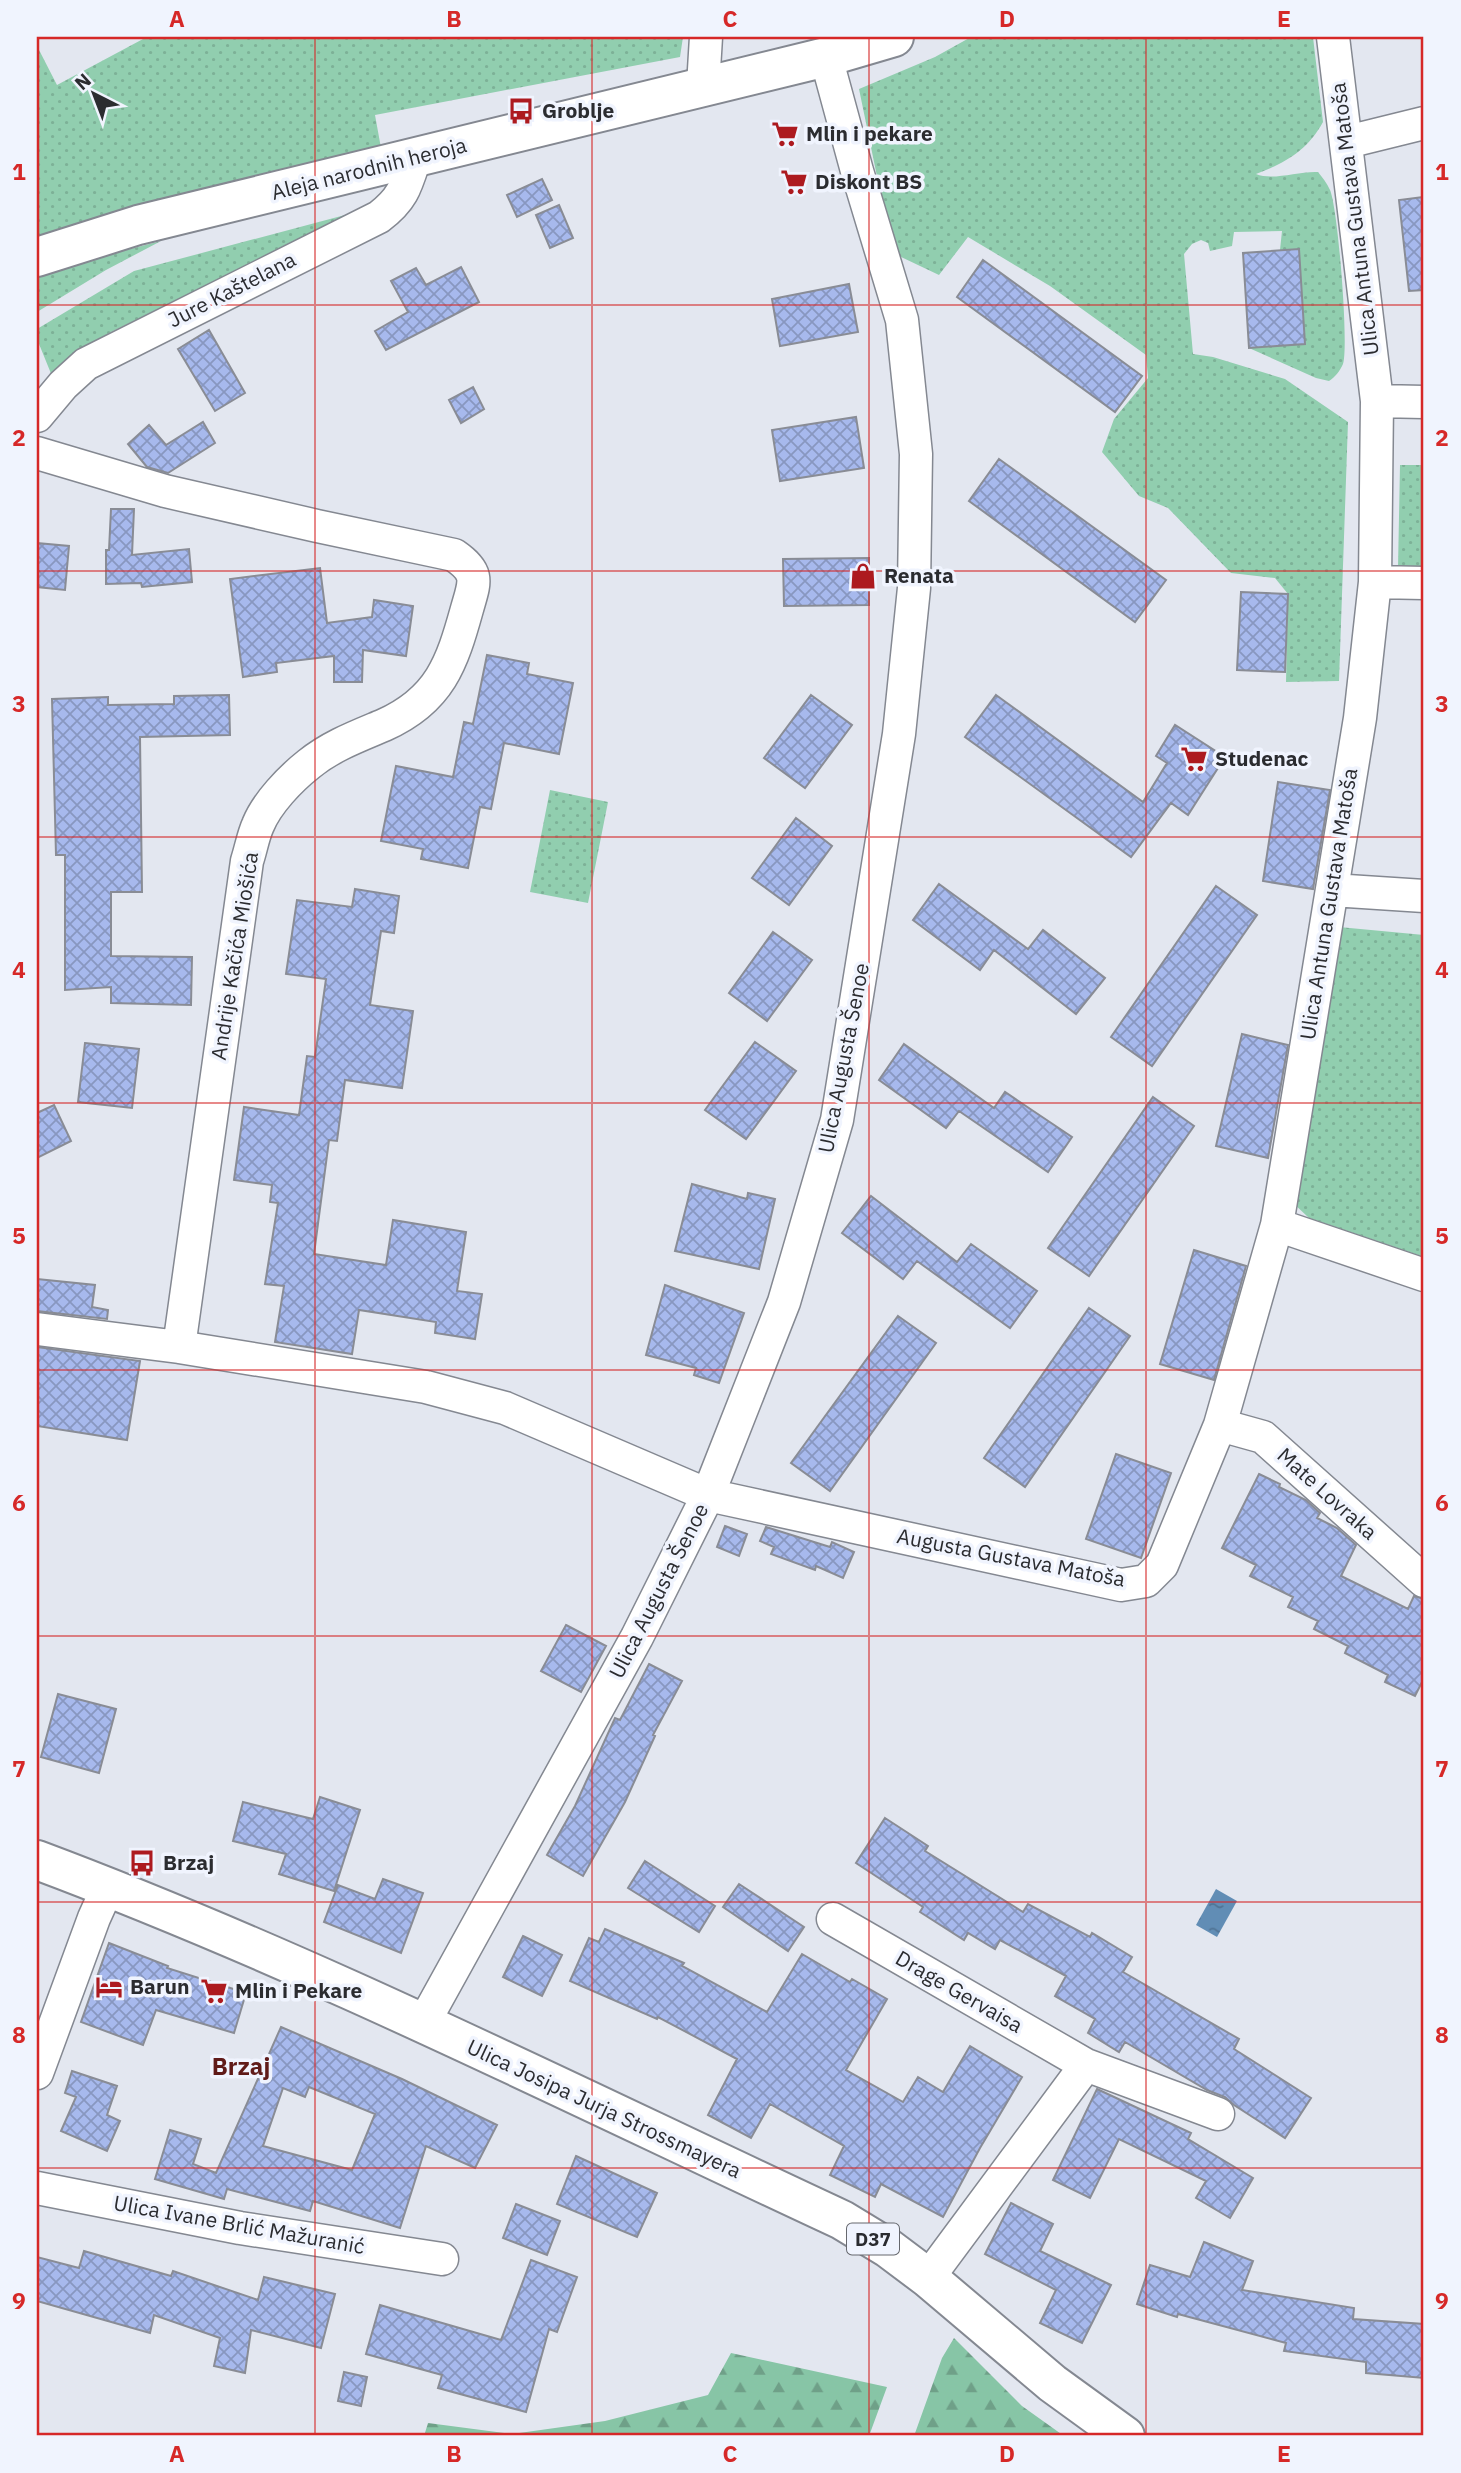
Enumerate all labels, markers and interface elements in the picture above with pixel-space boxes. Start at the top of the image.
text: A [169,3,185,33]
text: B [446,3,462,33]
text: C [723,3,738,33]
text: D [999,3,1015,33]
text: E [1277,3,1291,33]
north arrow [60,60,130,130]
text: N [69,68,96,95]
street label: Ulica Antuna Gustava Matoša [1323,81,1385,357]
bus stop icon: Groblje [506,96,536,126]
place label: Groblje [542,96,614,124]
supermarket icon: Mlin i pekare [770,119,800,149]
place label: Mlin i pekare [806,119,933,147]
street label: Aleja narodnih heroja [268,130,469,206]
text: 1 [12,156,26,186]
text: 1 [1435,156,1449,186]
supermarket icon: Diskont BS [779,167,809,197]
place label: Diskont BS [815,167,922,195]
street label: Jure Kaštelana [163,245,300,333]
text: 2 [12,422,26,452]
text: 2 [1435,422,1449,452]
shop icon: Renata [848,561,878,591]
place label: Renata [884,561,954,589]
text: 3 [12,688,26,718]
text: 3 [1435,688,1449,718]
supermarket icon: Studenac [1179,744,1209,774]
place label: Studenac [1215,744,1309,772]
street label: Ulica Antuna Gustava Matoša [1293,766,1363,1042]
street label: Andrije Kačića Miošića [204,850,264,1062]
text: 4 [12,954,26,984]
text: 4 [1435,954,1449,984]
street label: Ulica Augusta Šenoe [811,960,875,1155]
text: 5 [12,1220,26,1250]
text: 5 [1435,1220,1449,1250]
street label: Mate Lovraka [1272,1441,1384,1546]
text: 6 [12,1487,26,1517]
text: 6 [1435,1487,1449,1517]
street label: Ulica Augusta Šenoe [602,1498,714,1683]
street label: Augusta Gustava Matoša [895,1521,1128,1593]
text: 7 [12,1753,26,1783]
text: 7 [1435,1753,1449,1783]
bus stop icon: Brzaj [127,1848,157,1878]
place label: Brzaj [163,1848,214,1876]
street label: Drage Gervaisa [891,1943,1028,2039]
hotel icon: Barun [94,1972,124,2002]
place label: Barun [130,1972,189,2000]
supermarket icon: Mlin i Pekare [199,1976,229,2006]
place label: Mlin i Pekare [235,1976,363,2004]
text: 8 [12,2019,26,2049]
text: 8 [1435,2019,1449,2049]
street label: Ulica Josipa Jurja Strossmayera [463,2032,746,2184]
district label: Brzaj [212,2050,270,2082]
street label: Ulica Ivane Brlić Mažuranić [111,2188,367,2260]
road number: D37 [847,2224,899,2254]
text: 9 [12,2285,26,2315]
text: 9 [1435,2285,1449,2315]
text: A [169,2438,185,2468]
text: B [446,2438,462,2468]
text: C [723,2438,738,2468]
text: D [999,2438,1015,2468]
text: E [1277,2438,1291,2468]

